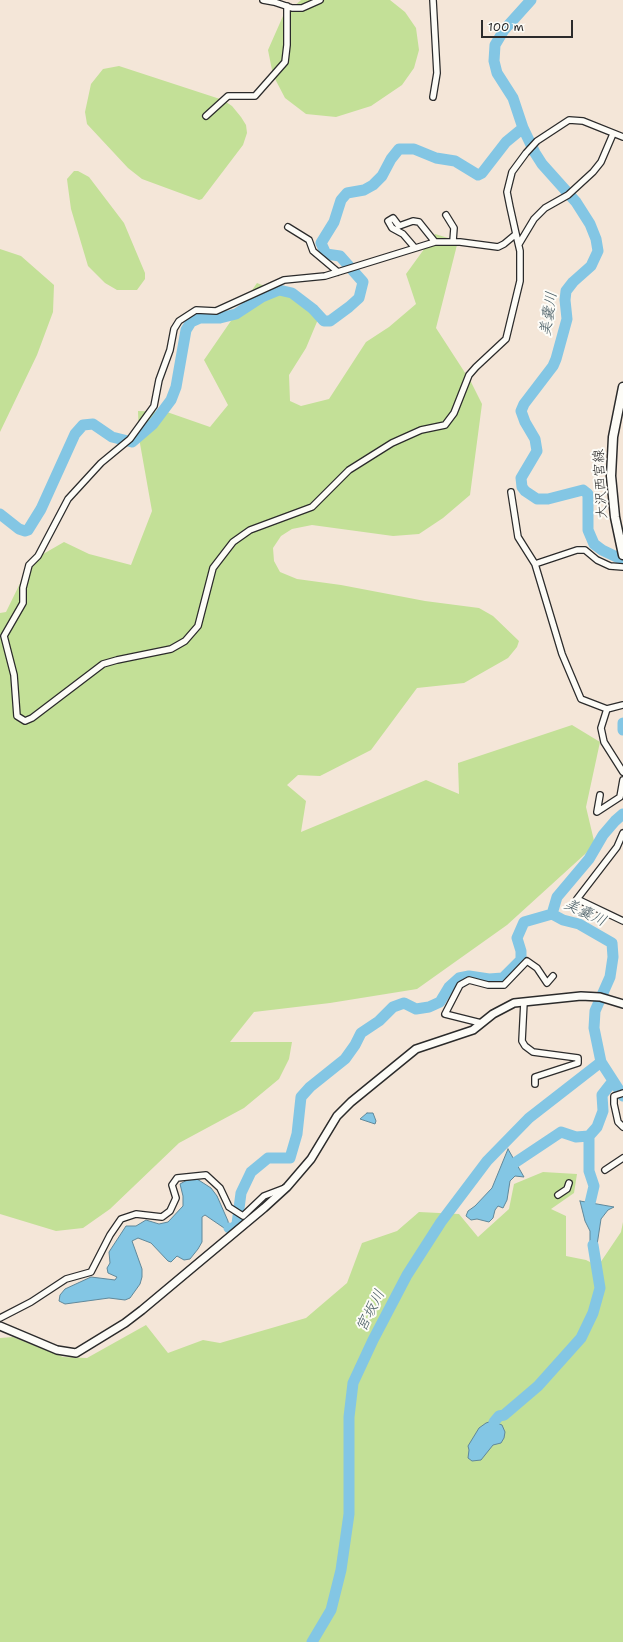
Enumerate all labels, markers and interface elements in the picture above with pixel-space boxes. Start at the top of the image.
scale bar [483,12,575,38]
text: 100 m [488,19,524,35]
water label: 美嚢川 [537,290,561,338]
street label: 大沢西宮線 [591,449,611,519]
water label: 美嚢川 [561,895,609,931]
water label: 宮坂川 [353,1287,389,1335]

